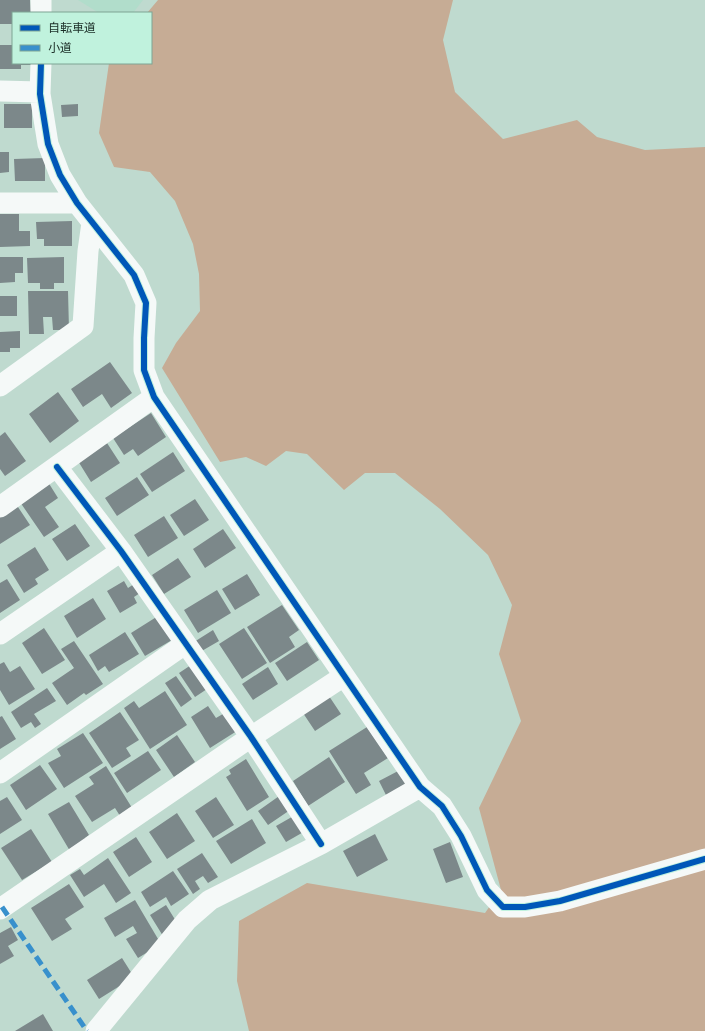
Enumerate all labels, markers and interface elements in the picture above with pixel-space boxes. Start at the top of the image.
legend [12,12,152,64]
text: 自転車道 [48,19,96,35]
text: 小道 [48,39,72,55]

